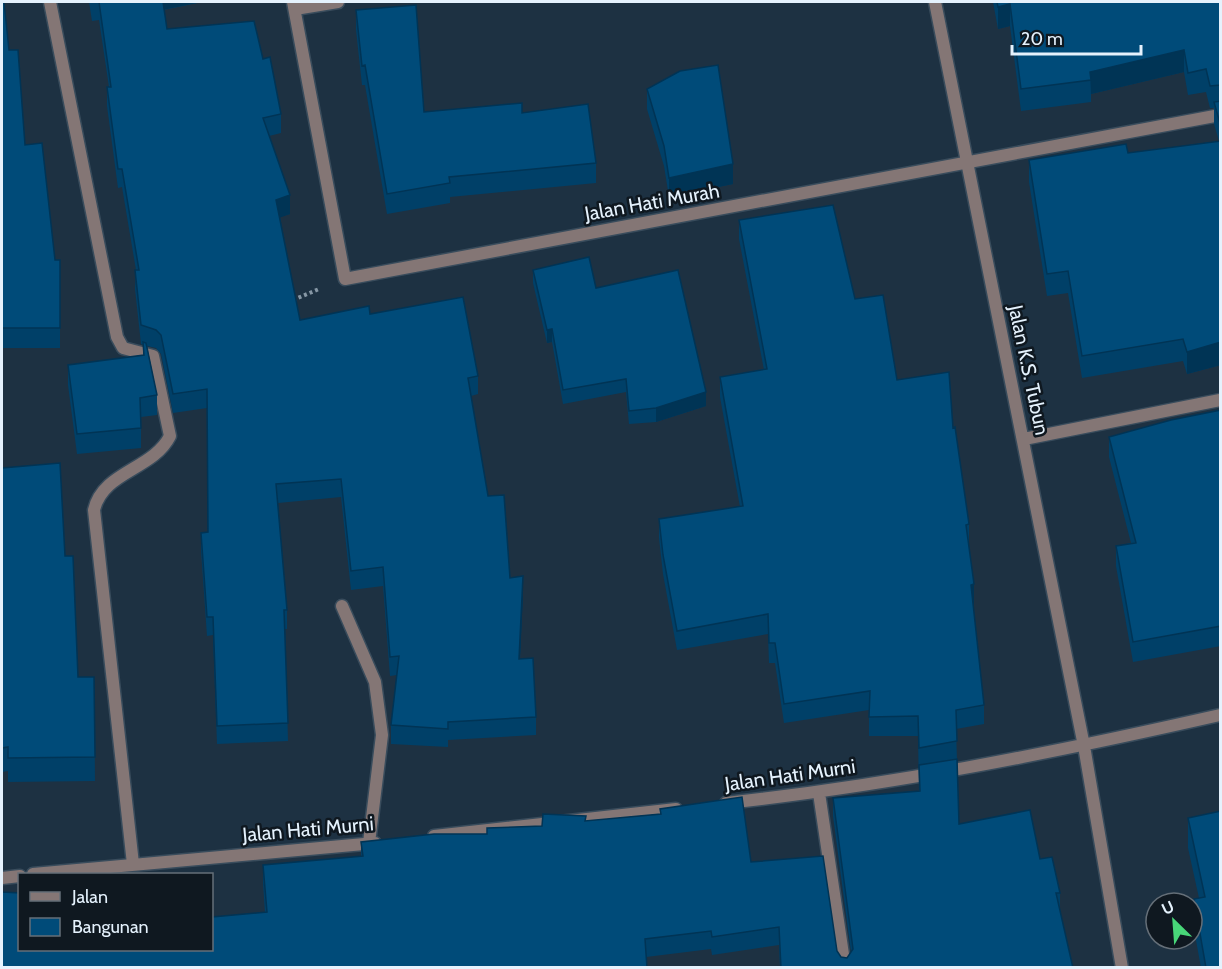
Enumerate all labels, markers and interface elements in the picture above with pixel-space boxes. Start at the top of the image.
scale bar [1012,18,1141,56]
text: 20 m [1021,28,1063,50]
street label: Jalan Hati Murah [582,178,721,226]
street label: Jalan K.S. Tubun [1003,302,1055,437]
street label: Jalan Hati Murni [722,754,857,796]
street label: Jalan Hati Murni [240,811,375,847]
legend [18,873,213,951]
text: Jalan [71,886,108,908]
north arrow [1144,891,1204,951]
text: U [1159,897,1177,919]
text: Bangunan [72,916,149,938]

